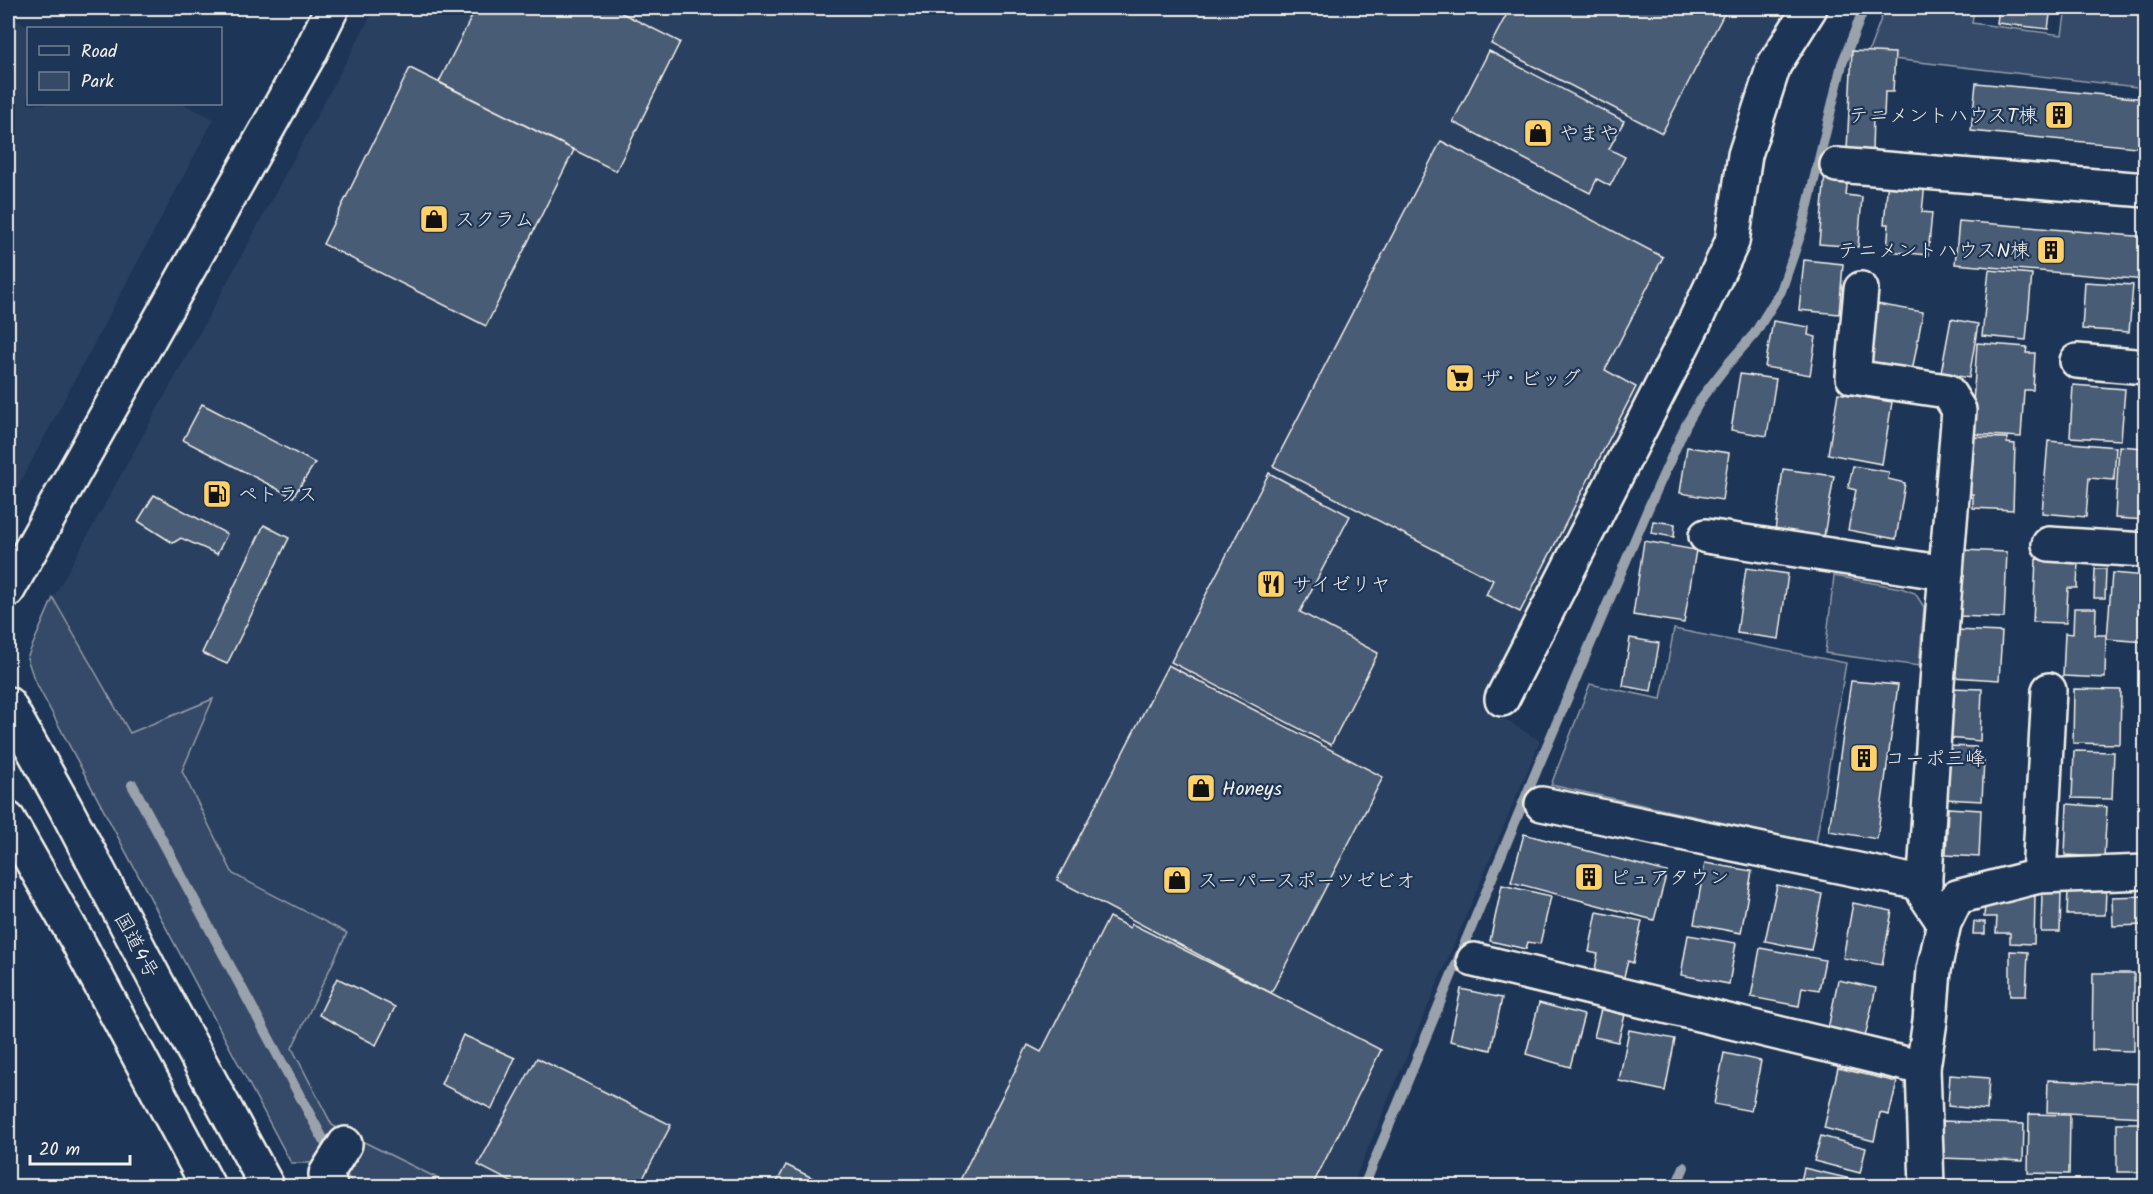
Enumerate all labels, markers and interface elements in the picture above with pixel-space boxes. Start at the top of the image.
legend [27,27,222,105]
text: Road [81,38,118,67]
text: Park [81,68,114,97]
building icon: テニメントハウスT棟 [2043,99,2075,131]
place label: テニメントハウスT棟 [1849,101,2038,133]
shop icon: やまや [1522,117,1554,149]
place label: やまや [1559,119,1619,151]
shop icon: スクラム [418,203,450,235]
place label: スクラム [455,205,535,237]
building icon: テニメントハウスN棟 [2035,234,2067,266]
place label: テニメントハウスN棟 [1838,236,2030,268]
supermarket icon: ザ・ビッグ [1444,362,1476,394]
place label: ザ・ビッグ [1481,364,1581,396]
fuel station icon: ペトラス [201,478,233,510]
place label: ペトラス [238,480,317,512]
restaurant icon: サイゼリヤ [1255,568,1287,600]
place label: サイゼリヤ [1292,570,1391,602]
building icon: コーポ三峰 [1848,742,1880,774]
place label: コーポ三峰 [1885,744,1985,776]
shop icon: Honeys [1185,772,1217,804]
place label: Honeys [1222,774,1283,806]
building icon: ピュアタウン [1573,861,1605,893]
place label: ピュアタウン [1610,863,1729,895]
shop icon: スーパースポーツゼビオ [1161,864,1193,896]
place label: スーパースポーツゼビオ [1198,866,1416,898]
street label: 国道4号 [104,907,166,985]
scale bar [30,1128,130,1166]
text: 20 m [39,1136,80,1165]

